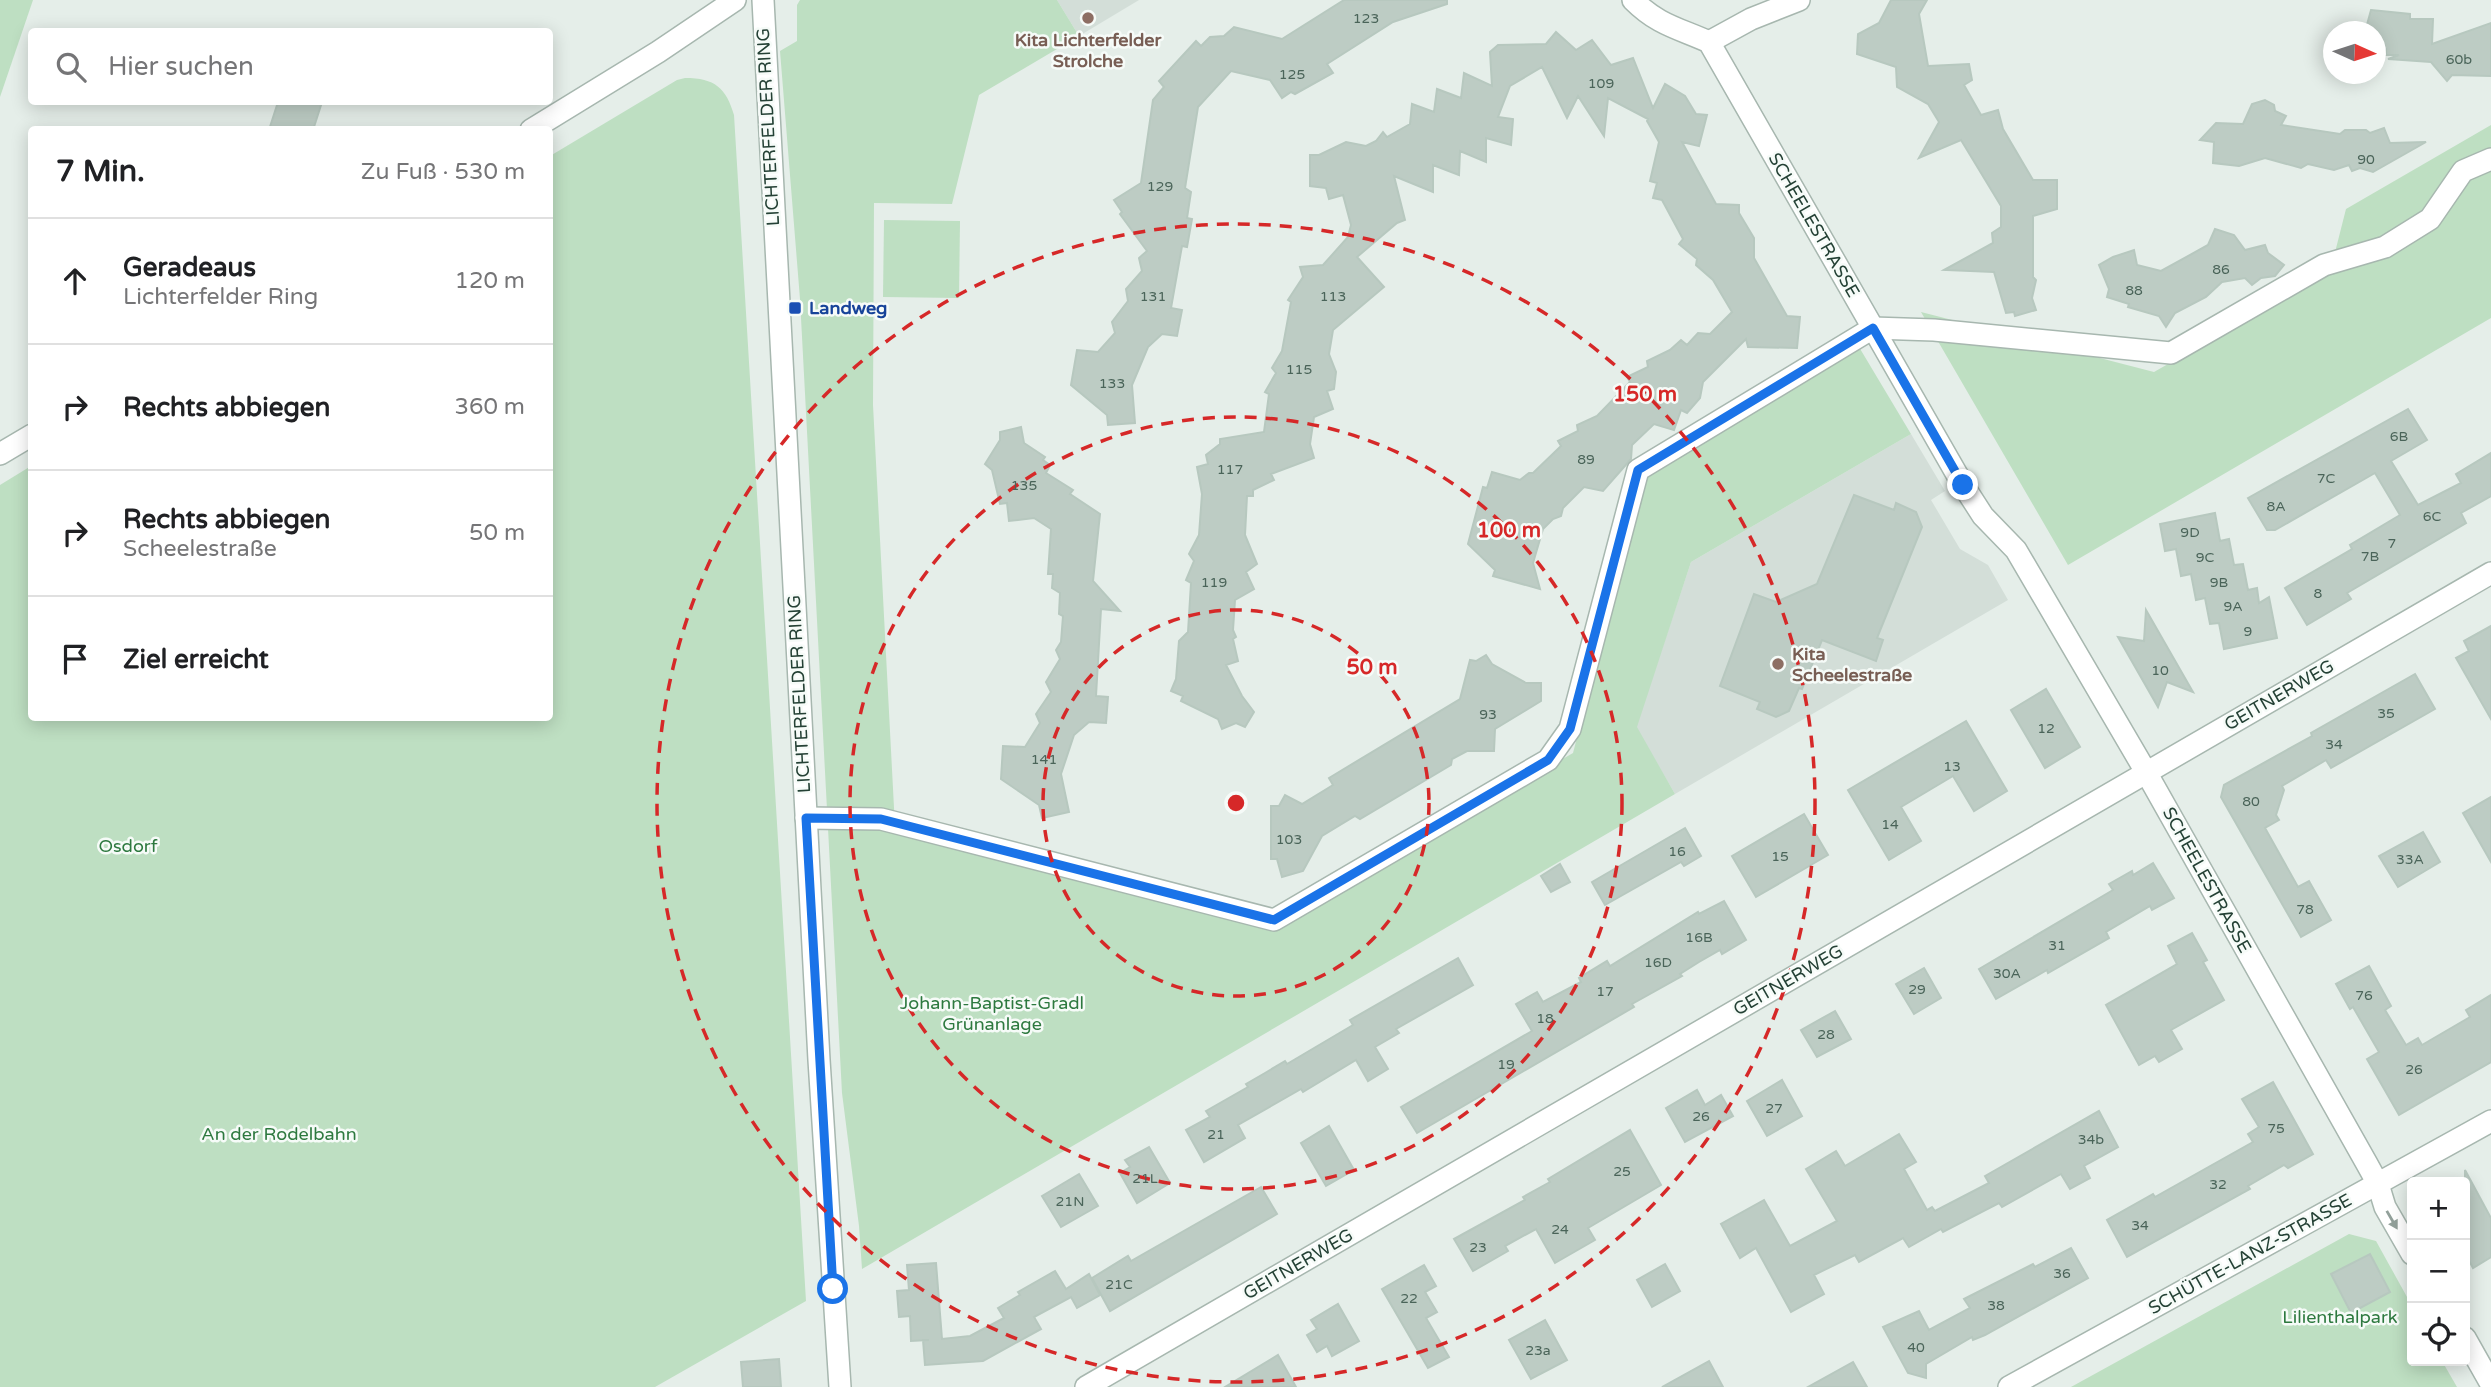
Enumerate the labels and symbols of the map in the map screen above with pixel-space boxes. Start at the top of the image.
marker: Kita Lichterfelder Strolche [1080,10,1096,26]
house number: 123 [1353,10,1379,27]
north arrow [2323,21,2386,84]
street label: LICHTERFELDER RING [752,27,784,227]
place label: Kita Lichterfelder Strolche [1015,29,1162,72]
house number: 60b [2446,51,2472,68]
house number: 125 [1279,66,1305,83]
house number: 109 [1588,75,1614,92]
street label: SCHEELESTRASSE [1764,149,1864,301]
house number: 90 [2357,151,2375,168]
house number: 129 [1147,178,1173,195]
house number: 86 [2212,261,2230,278]
house number: 88 [2125,282,2143,299]
house number: 131 [1140,288,1166,305]
house number: 113 [1320,288,1346,305]
place label: Landweg [809,297,887,319]
marker: Landweg [787,300,803,316]
house number: 115 [1286,361,1312,378]
house number: 133 [1099,375,1125,392]
text: 150 m [1613,382,1677,407]
house number: 6B [2390,428,2408,445]
house number: 89 [1577,451,1595,468]
house number: 117 [1217,461,1243,478]
route end [1947,469,1978,500]
house number: 7C [2317,470,2336,487]
house number: 135 [1011,477,1037,494]
house number: 8A [2266,498,2286,515]
house number: 6C [2423,508,2442,525]
text: 100 m [1477,518,1541,543]
house number: 9D [2180,524,2200,541]
house number: 7 [2388,535,2396,552]
house number: 7B [2361,548,2379,565]
house number: 9C [2196,549,2215,566]
house number: 119 [1201,574,1227,591]
house number: 9B [2210,574,2228,591]
house number: 8 [2314,585,2323,602]
street label: LICHTERFELDER RING [783,594,815,794]
house number: 9A [2223,598,2243,615]
house number: 9 [2244,623,2252,640]
place label: Kita Scheelestraße [1792,643,1912,686]
text: 50 m [1346,655,1398,680]
street label: GEITNERWEG [2220,655,2338,735]
marker: Kita Scheelestraße [1770,656,1786,672]
house number: 10 [2151,662,2169,679]
house number: 35 [2377,705,2395,722]
house number: 93 [1479,706,1497,723]
house number: 12 [2037,720,2055,737]
house number: 34 [2325,736,2343,753]
house number: 141 [1031,751,1057,768]
house number: 13 [1943,758,1961,775]
centre of rings [1224,791,1248,815]
house number: 80 [2242,793,2260,810]
street label: SCHEELESTRASSE [2158,803,2256,957]
house number: 14 [1881,816,1899,833]
house number: 103 [1276,831,1302,848]
park label: Osdorf [98,835,158,857]
house number: 16 [1668,843,1686,860]
house number: 15 [1771,848,1789,865]
house number: 33A [2396,851,2424,868]
house number: 78 [2296,901,2314,918]
house number: 16B [1685,929,1713,946]
house number: 31 [2048,937,2066,954]
street label: GEITNERWEG [1729,940,1847,1020]
house number: 16D [1644,954,1672,971]
house number: 30A [1993,965,2021,982]
house number: 29 [1908,981,1926,998]
house number: 17 [1596,983,1614,1000]
house number: 76 [2355,987,2373,1004]
park label: Johann-Baptist-Gradl Grünanlage [900,992,1084,1035]
house number: 18 [1536,1010,1554,1027]
house number: 28 [1817,1026,1835,1043]
house number: 19 [1497,1056,1515,1073]
house number: 26 [2405,1061,2423,1078]
house number: 27 [1765,1100,1783,1117]
house number: 26 [1692,1108,1710,1125]
house number: 75 [2267,1120,2285,1137]
park label: An der Rodelbahn [201,1123,357,1145]
house number: 21 [1207,1126,1225,1143]
house number: 34b [2078,1131,2104,1148]
house number: 25 [1613,1163,1631,1180]
house number: 21L [1132,1170,1158,1187]
house number: 32 [2209,1176,2227,1193]
street label: SCHÜTTE-LANZ-STRASSE [2144,1189,2356,1319]
house number: 21N [1056,1193,1084,1210]
one-way arrow [2386,1210,2398,1230]
house number: 34 [2131,1217,2149,1234]
house number: 24 [1551,1221,1569,1238]
street label: GEITNERWEG [1239,1224,1357,1304]
house number: 23 [1469,1239,1487,1256]
house number: 36 [2053,1265,2071,1282]
route start [817,1273,848,1304]
house number: 21C [1105,1276,1133,1293]
house number: 22 [1400,1290,1418,1307]
house number: 38 [1987,1297,2005,1314]
park label: Lilienthalpark [2282,1306,2398,1328]
house number: 40 [1907,1339,1925,1356]
house number: 23a [1525,1342,1551,1359]

